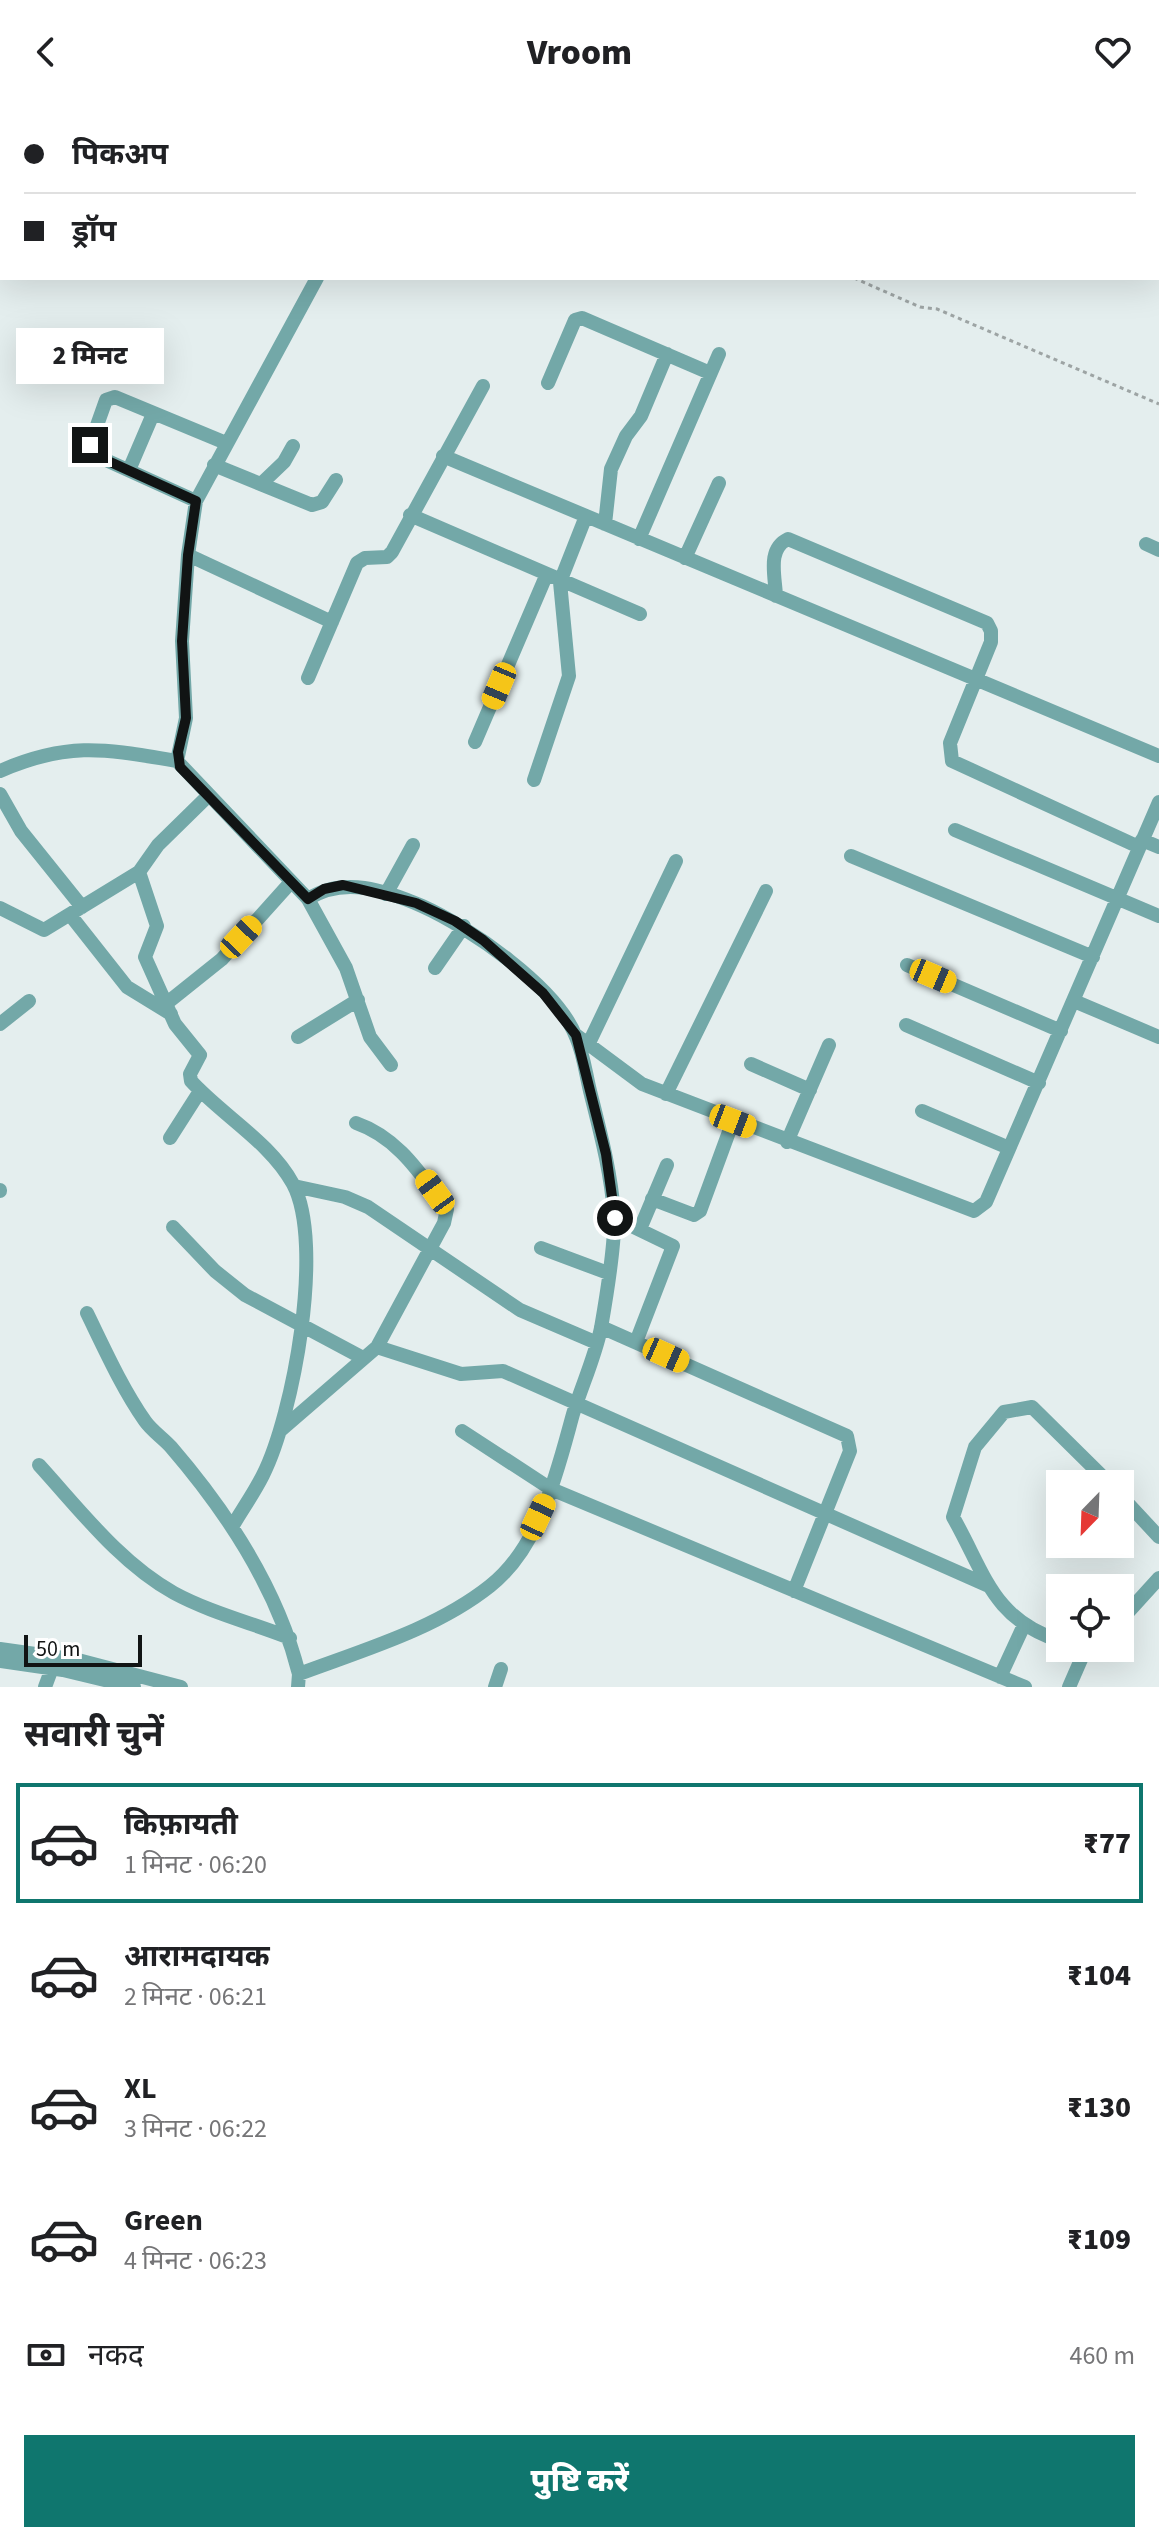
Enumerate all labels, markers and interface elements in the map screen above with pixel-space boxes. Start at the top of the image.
text: Vroom [527,27,632,78]
icon: back [24,30,68,74]
icon: heart [1091,30,1135,74]
text: पिकअप [72,133,168,176]
text: ड्रॉप [72,210,116,253]
callout: 2 मिनट [16,329,164,385]
text: 2 मिनट [52,337,128,374]
route end [72,427,108,463]
car [479,659,519,713]
car [216,911,266,963]
car [906,956,960,996]
car [706,1101,760,1141]
car [411,1166,459,1218]
route start [597,1200,633,1236]
car [639,1334,693,1376]
north arrow [1046,1470,1134,1558]
map controls [1046,1470,1134,1662]
car [517,1490,559,1544]
button: locate [1046,1574,1134,1662]
scale bar [24,1631,142,1667]
text: 50 m [36,1633,81,1665]
text: सवारी चुनें [24,1709,164,1760]
text: किफ़ायती [124,1803,238,1846]
icon: car [28,1807,100,1879]
text: ₹77 [1083,1822,1131,1865]
text: 1 मिनट · 06:20 [124,1846,267,1883]
text: आरामदायक [124,1935,270,1978]
icon: car [28,1939,100,2011]
text: ₹104 [1067,1954,1131,1997]
text: 2 मिनट · 06:21 [124,1978,267,2015]
text: XL [124,2067,157,2110]
icon: car [28,2071,100,2143]
text: ₹130 [1067,2086,1131,2129]
text: 3 मिनट · 06:22 [124,2110,267,2147]
text: Green [124,2199,203,2242]
icon: car [28,2203,100,2275]
text: ₹109 [1067,2218,1131,2261]
text: 4 मिनट · 06:23 [124,2242,267,2279]
icon: cash [24,2333,68,2377]
text: नकद [88,2334,144,2377]
text: 460 m [1069,2337,1135,2374]
button: पुष्टि करें [24,2435,1135,2527]

